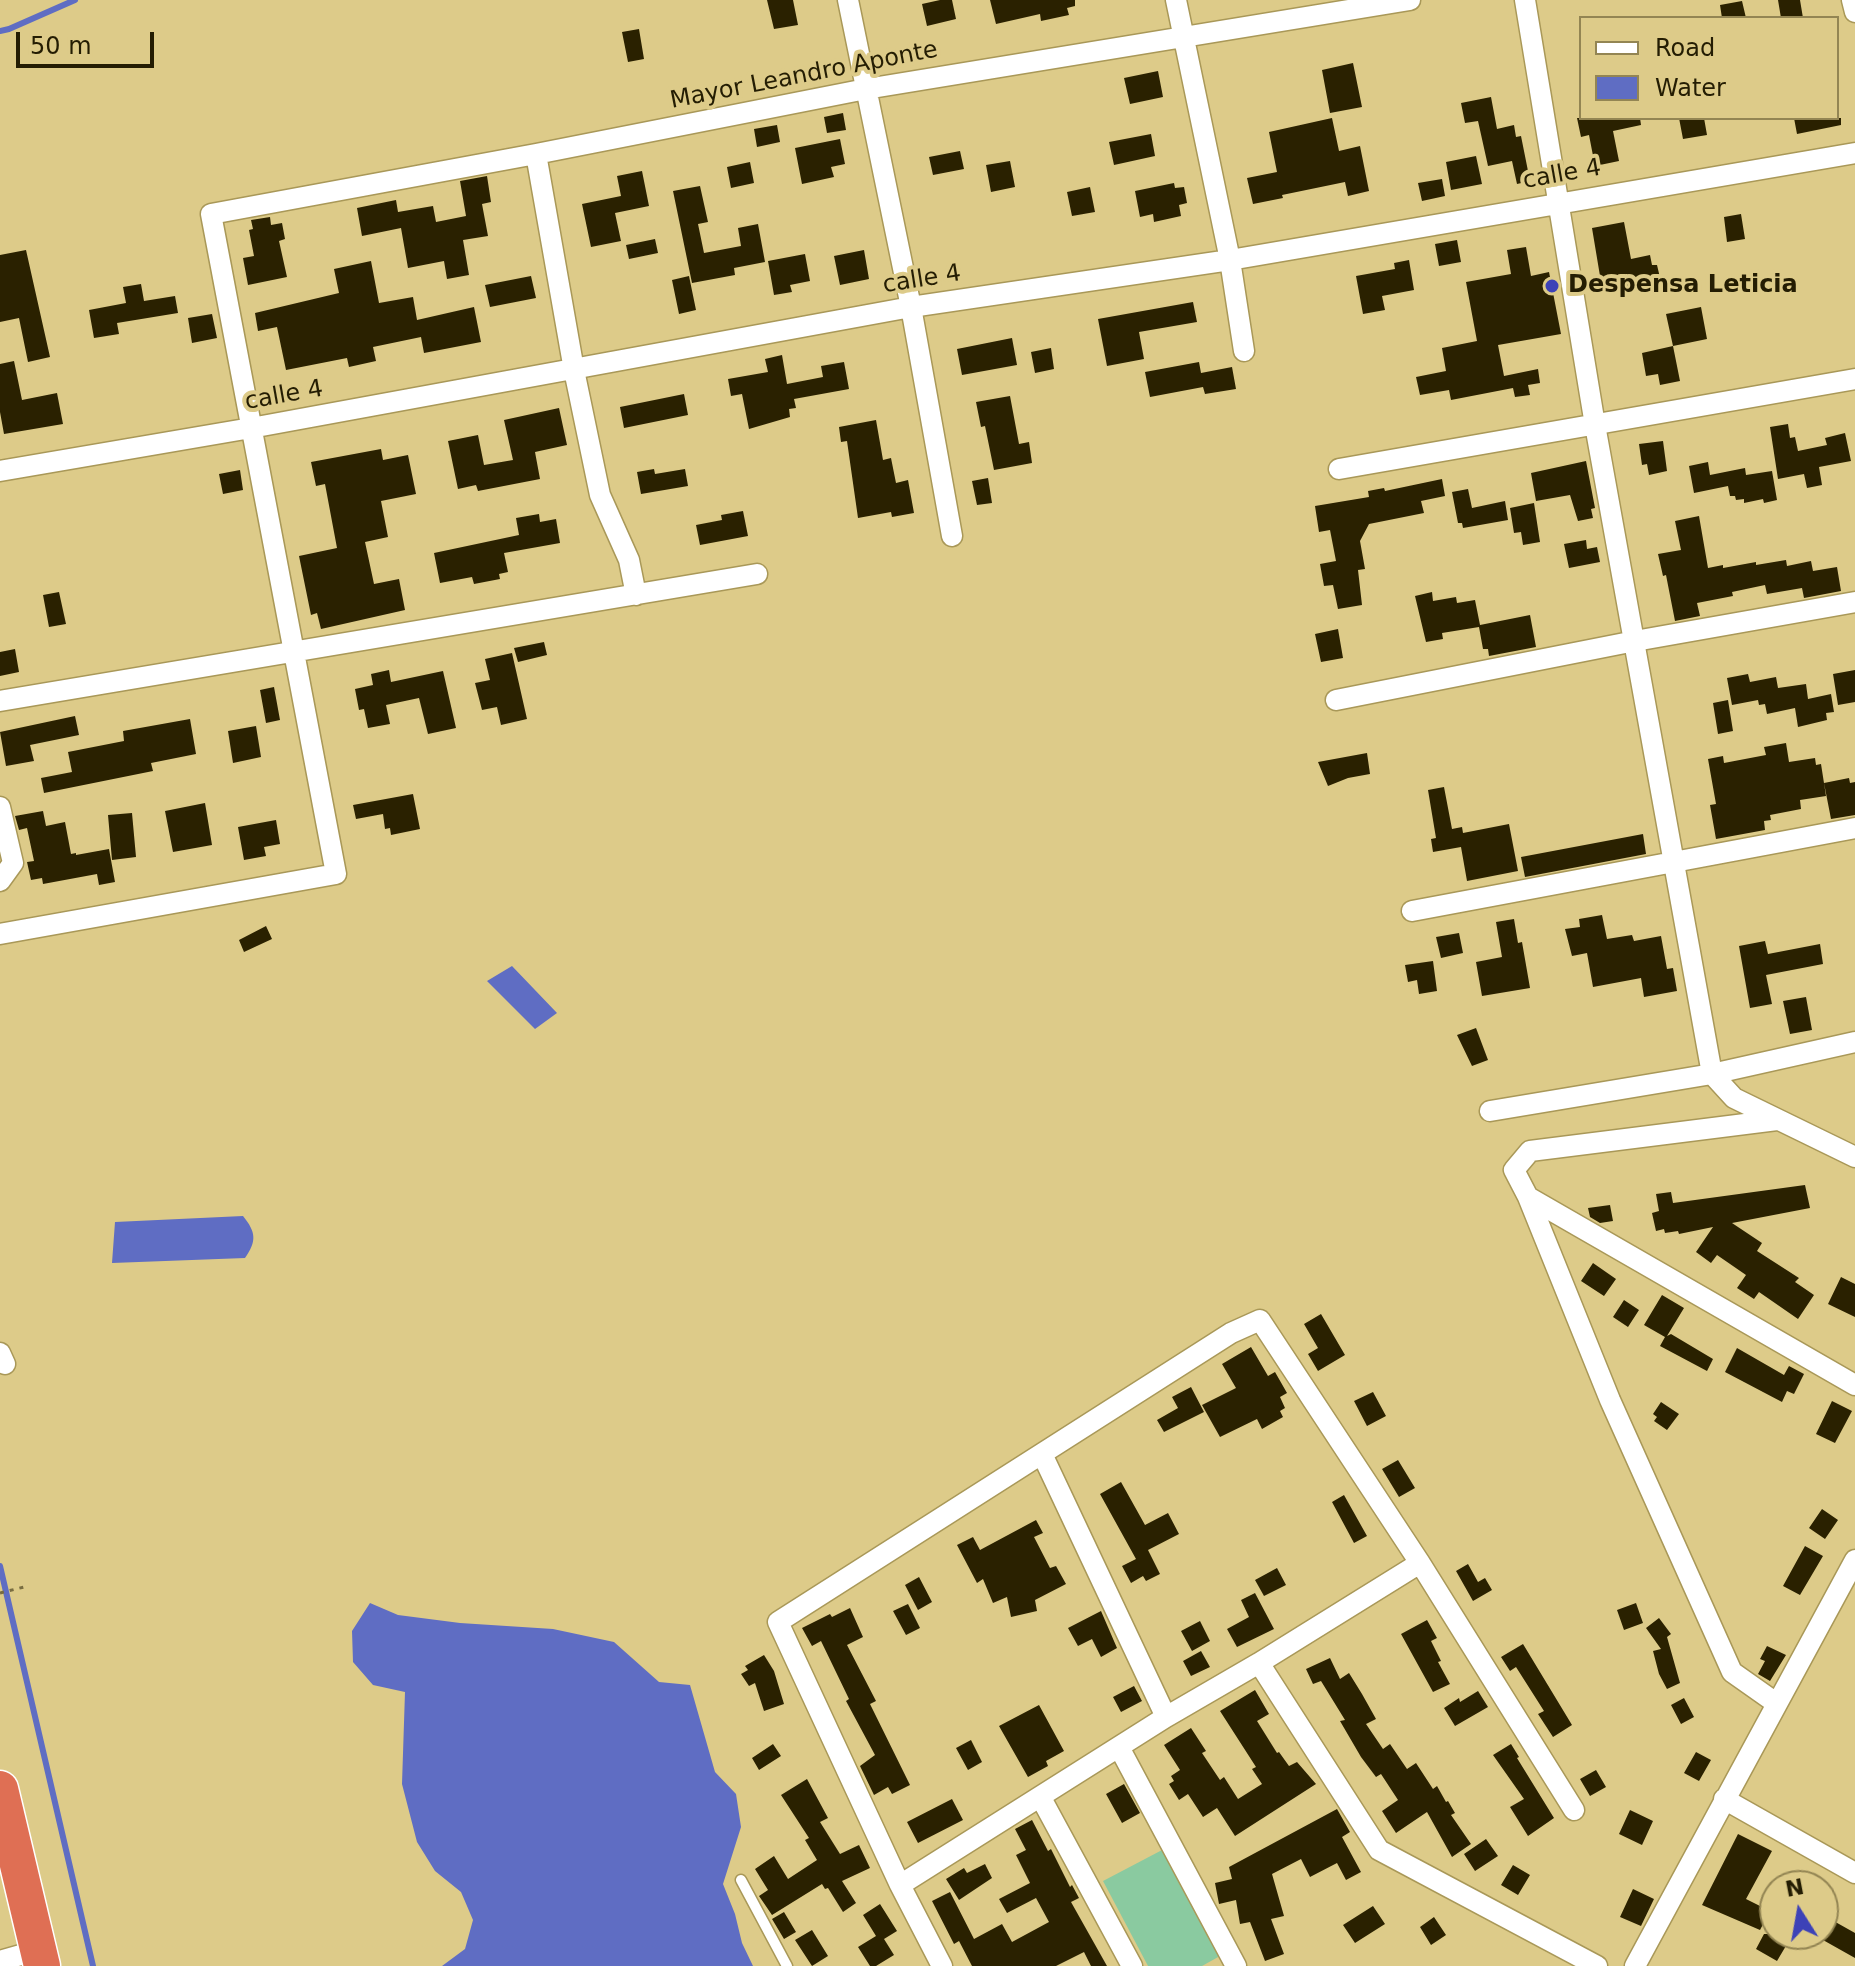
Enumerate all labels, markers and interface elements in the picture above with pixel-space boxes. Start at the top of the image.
scale bar [20,16,158,66]
legend [1579,16,1839,120]
text: 50 m [30,32,92,60]
text: Road [1655,34,1715,62]
street label: Mayor Leandro Aponte [668,36,940,116]
text: Water [1655,74,1726,102]
street label: calle 4 [1521,154,1603,196]
street label: calle 4 [881,260,963,300]
place label: Despensa Leticia [1568,272,1798,300]
marker: Despensa Leticia [1543,277,1561,295]
street label: calle 4 [243,375,325,417]
north arrow [1759,1870,1839,1950]
text: N [1783,1874,1806,1902]

